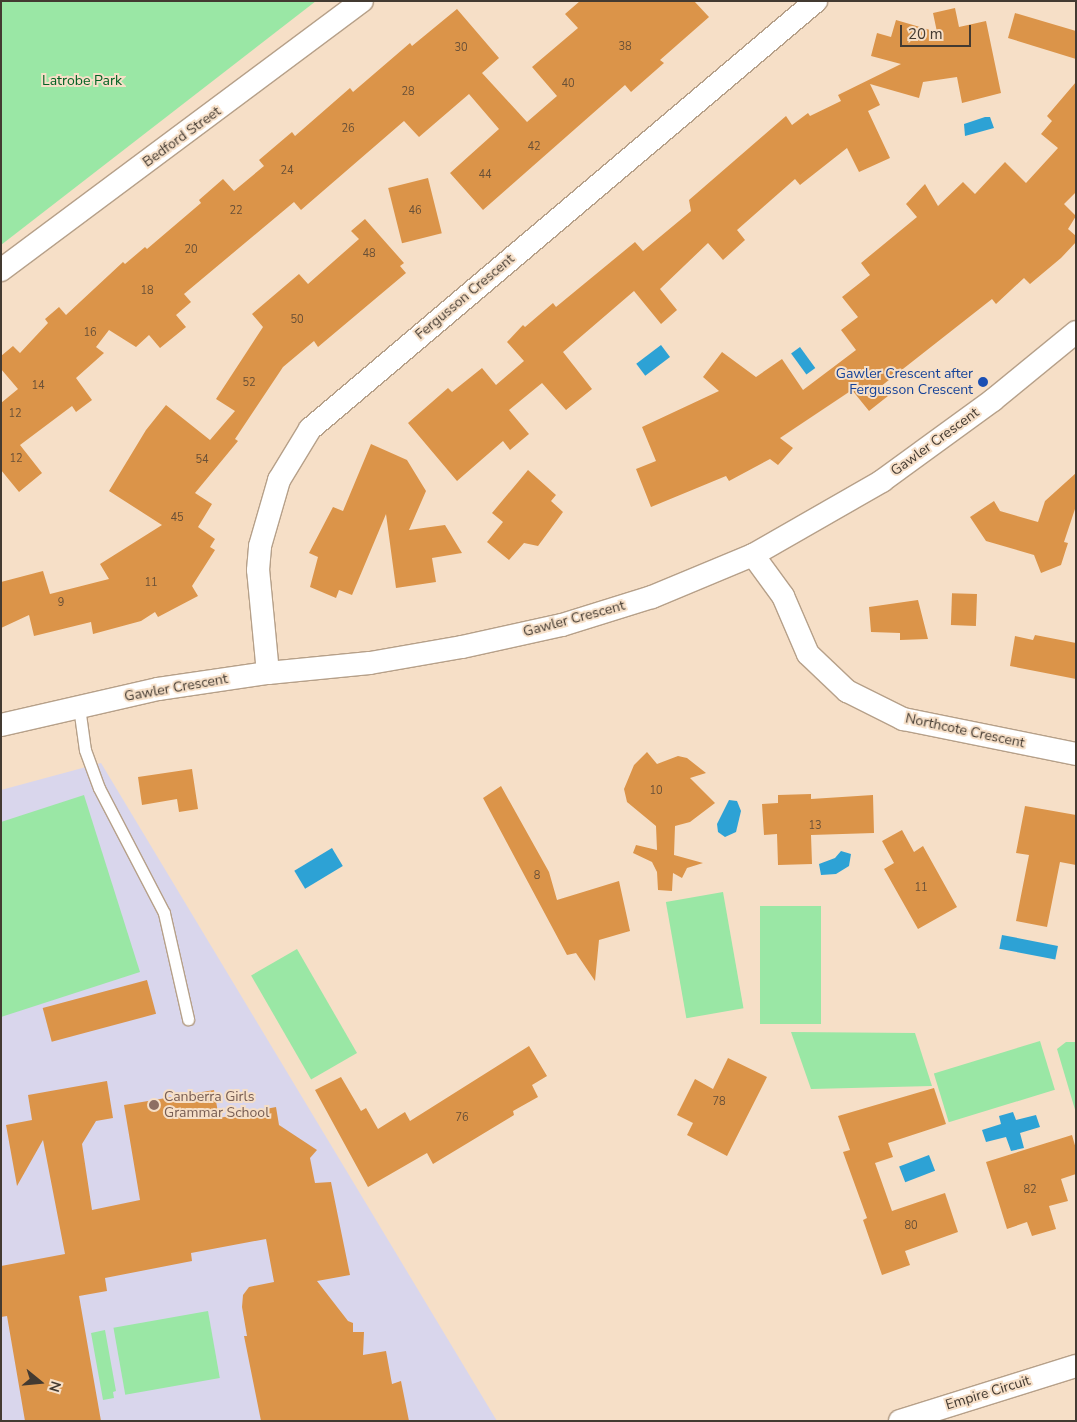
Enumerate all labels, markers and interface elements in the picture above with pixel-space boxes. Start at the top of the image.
scale bar [902,15,973,47]
text: 20 m [908,24,943,44]
house number: 38 [618,40,632,54]
house number: 30 [454,41,468,55]
park label: Latrobe Park [42,73,122,89]
house number: 40 [561,77,575,91]
house number: 28 [401,85,415,99]
street label: Bedford Street [140,103,224,171]
house number: 26 [341,122,355,136]
house number: 42 [527,140,541,154]
house number: 24 [280,164,294,178]
house number: 44 [478,168,492,182]
house number: 22 [229,204,243,218]
house number: 46 [408,204,422,218]
house number: 20 [184,243,198,257]
house number: 48 [362,247,376,261]
street label: Fergusson Crescent [412,251,518,343]
house number: 18 [140,284,154,298]
house number: 50 [290,313,304,327]
house number: 16 [83,326,97,340]
place label: Gawler Crescent after Fergusson Crescent [836,366,973,398]
house number: 52 [242,376,256,390]
marker: Gawler Crescent after Fergusson Crescent [977,376,989,388]
house number: 14 [31,379,45,393]
street label: Gawler Crescent [888,404,982,480]
house number: 12 [8,407,22,421]
house number: 12 [9,452,23,466]
house number: 54 [195,453,209,467]
house number: 45 [170,511,184,525]
house number: 11 [144,576,158,590]
house number: 9 [58,596,64,610]
street label: Gawler Crescent [521,597,627,641]
street label: Gawler Crescent [123,671,229,705]
street label: Northcote Crescent [904,710,1026,752]
house number: 10 [649,784,663,798]
house number: 13 [808,819,822,833]
house number: 8 [534,869,540,883]
house number: 11 [914,881,928,895]
place label: Canberra Girls Grammar School [164,1089,269,1122]
house number: 78 [712,1095,726,1109]
marker: Canberra Girls Grammar School [148,1099,160,1111]
house number: 76 [455,1111,469,1125]
house number: 82 [1023,1183,1037,1197]
house number: 80 [904,1219,918,1233]
north arrow [15,1357,65,1407]
street label: Empire Circuit [944,1372,1032,1414]
text: N [44,1379,65,1394]

